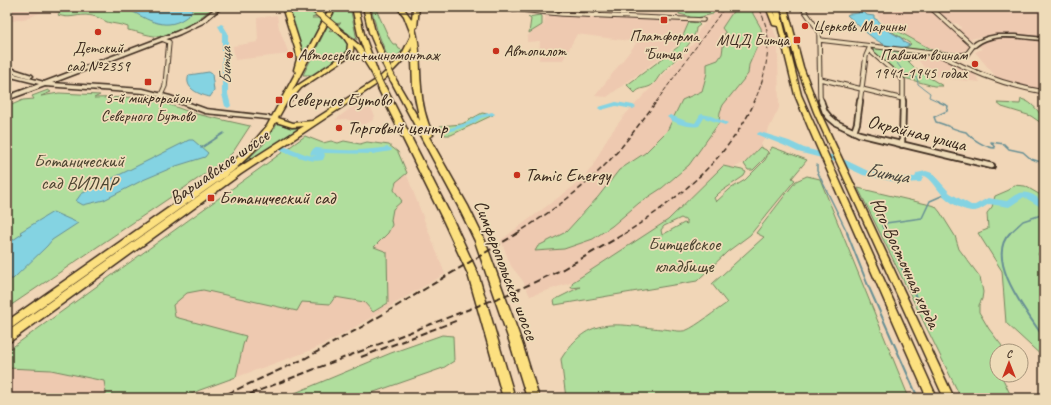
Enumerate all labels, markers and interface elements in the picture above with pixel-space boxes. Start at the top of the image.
marker: Платформа "Битца" [659,15,669,25]
place label: Церковь Марины [813,16,907,36]
marker: Церковь Марины [800,21,810,31]
place label: Платформа "Битца" [630,26,700,64]
marker: Детский сад №2359 [93,27,103,37]
place label: МЦД Битца [716,30,791,50]
marker: МЦД Битца [792,35,802,45]
place label: Детский сад №2359 [66,38,132,76]
place label: Автопилот [504,41,568,61]
water label: Битца [215,45,236,84]
place label: Автосервис+шиномонтаж [298,45,442,65]
place label: Павшим воинам 1941-1945 годах [874,45,969,83]
marker: Автопилот [491,46,501,56]
marker: Автосервис+шиномонтаж [285,50,295,60]
marker: Павшим воинам 1941-1945 годах [970,59,980,69]
marker: 5-й микрорайон Северного Бутово [143,77,153,87]
place label: 5-й микрорайон Северного Бутово [101,88,197,126]
place label: Северное Бутово [287,88,393,112]
marker: Северное Бутово [274,95,284,105]
street label: Окрайная улица [865,109,970,157]
place label: Торговый центр [347,116,448,140]
street label: Варшавское шоссе [164,123,275,210]
marker: Торговый центр [334,123,344,133]
park label: Ботанический сад ВИЛАР [34,149,125,195]
water label: Битца [863,157,912,189]
place label: Tamic Energy [525,163,612,187]
marker: Tamic Energy [512,170,522,180]
place label: Ботанический сад [219,186,337,210]
marker: Ботанический сад [206,193,216,203]
street label: Юго-Восточная хорда [864,194,947,334]
street label: Симферопольское шоссе [468,197,544,345]
park label: Битцевское кладбище [648,232,722,278]
north arrow [989,343,1029,383]
text: С [1006,346,1013,360]

